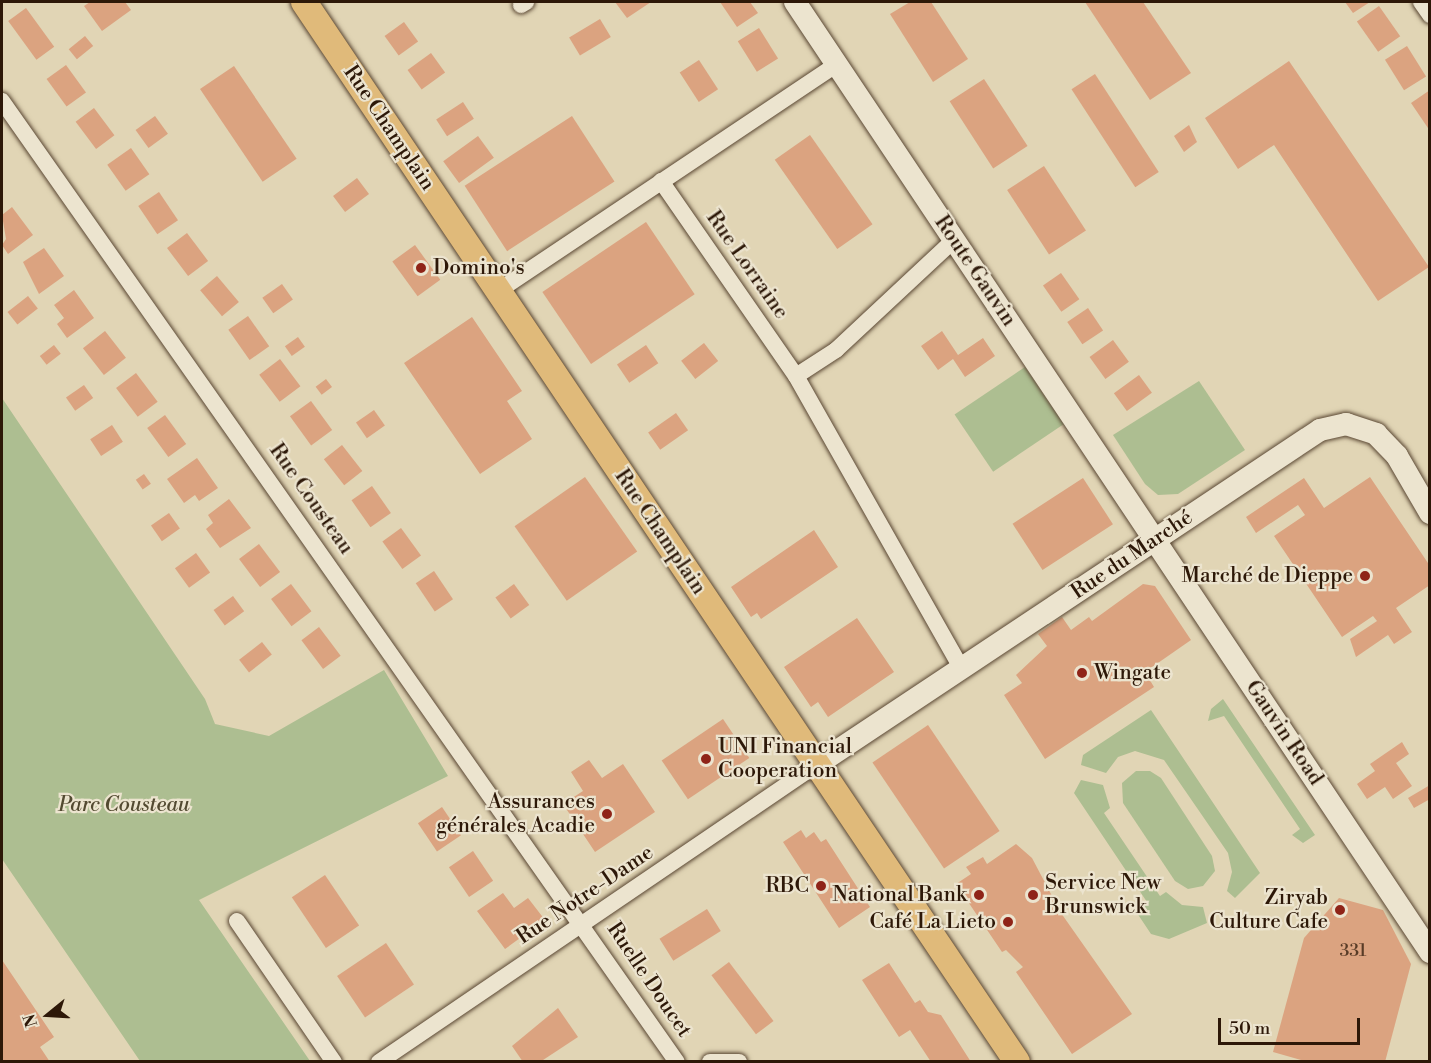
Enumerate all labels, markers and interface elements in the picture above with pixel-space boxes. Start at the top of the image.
street label: Rue Champlain [338,61,440,195]
street label: Rue Lorraine [700,206,794,324]
street label: Route Gauvin [929,211,1021,331]
place label: Domino's [433,255,525,281]
marker: Domino's [414,261,428,275]
street label: Rue Cousteau [264,439,358,559]
street label: Rue Champlain [609,465,711,599]
street label: Rue du Marché [1066,505,1198,605]
place label: Marché de Dieppe [1182,563,1353,589]
marker: Marché de Dieppe [1358,569,1372,583]
place label: Wingate [1094,660,1171,686]
marker: Wingate [1075,666,1089,680]
street label: Gauvin Road [1240,676,1328,790]
place label: UNI Financial Cooperation [718,734,852,784]
marker: UNI Financial Cooperation [699,752,713,766]
place label: Assurances générales Acadie [436,789,595,839]
park label: Parc Cousteau [58,792,190,818]
marker: Assurances générales Acadie [600,807,614,821]
street label: Rue Notre-Dame [512,840,658,950]
place label: Service New Brunswick [1045,870,1161,920]
place label: RBC [765,873,809,899]
marker: RBC [814,879,828,893]
place label: National Bank [832,882,967,908]
place label: Ziryab Culture Cafe [1209,885,1328,935]
marker: National Bank [972,888,986,902]
marker: Service New Brunswick [1026,888,1040,902]
marker: Ziryab Culture Cafe [1333,903,1347,917]
place label: Café La Lieto [870,909,996,935]
marker: Café La Lieto [1001,915,1015,929]
street label: Ruelle Doucet [601,918,697,1042]
house number: 331 [1339,940,1367,962]
north arrow [18,985,78,1045]
scale bar [1221,1006,1364,1044]
text: N [19,1011,42,1030]
text: 50 m [1229,1017,1270,1040]

